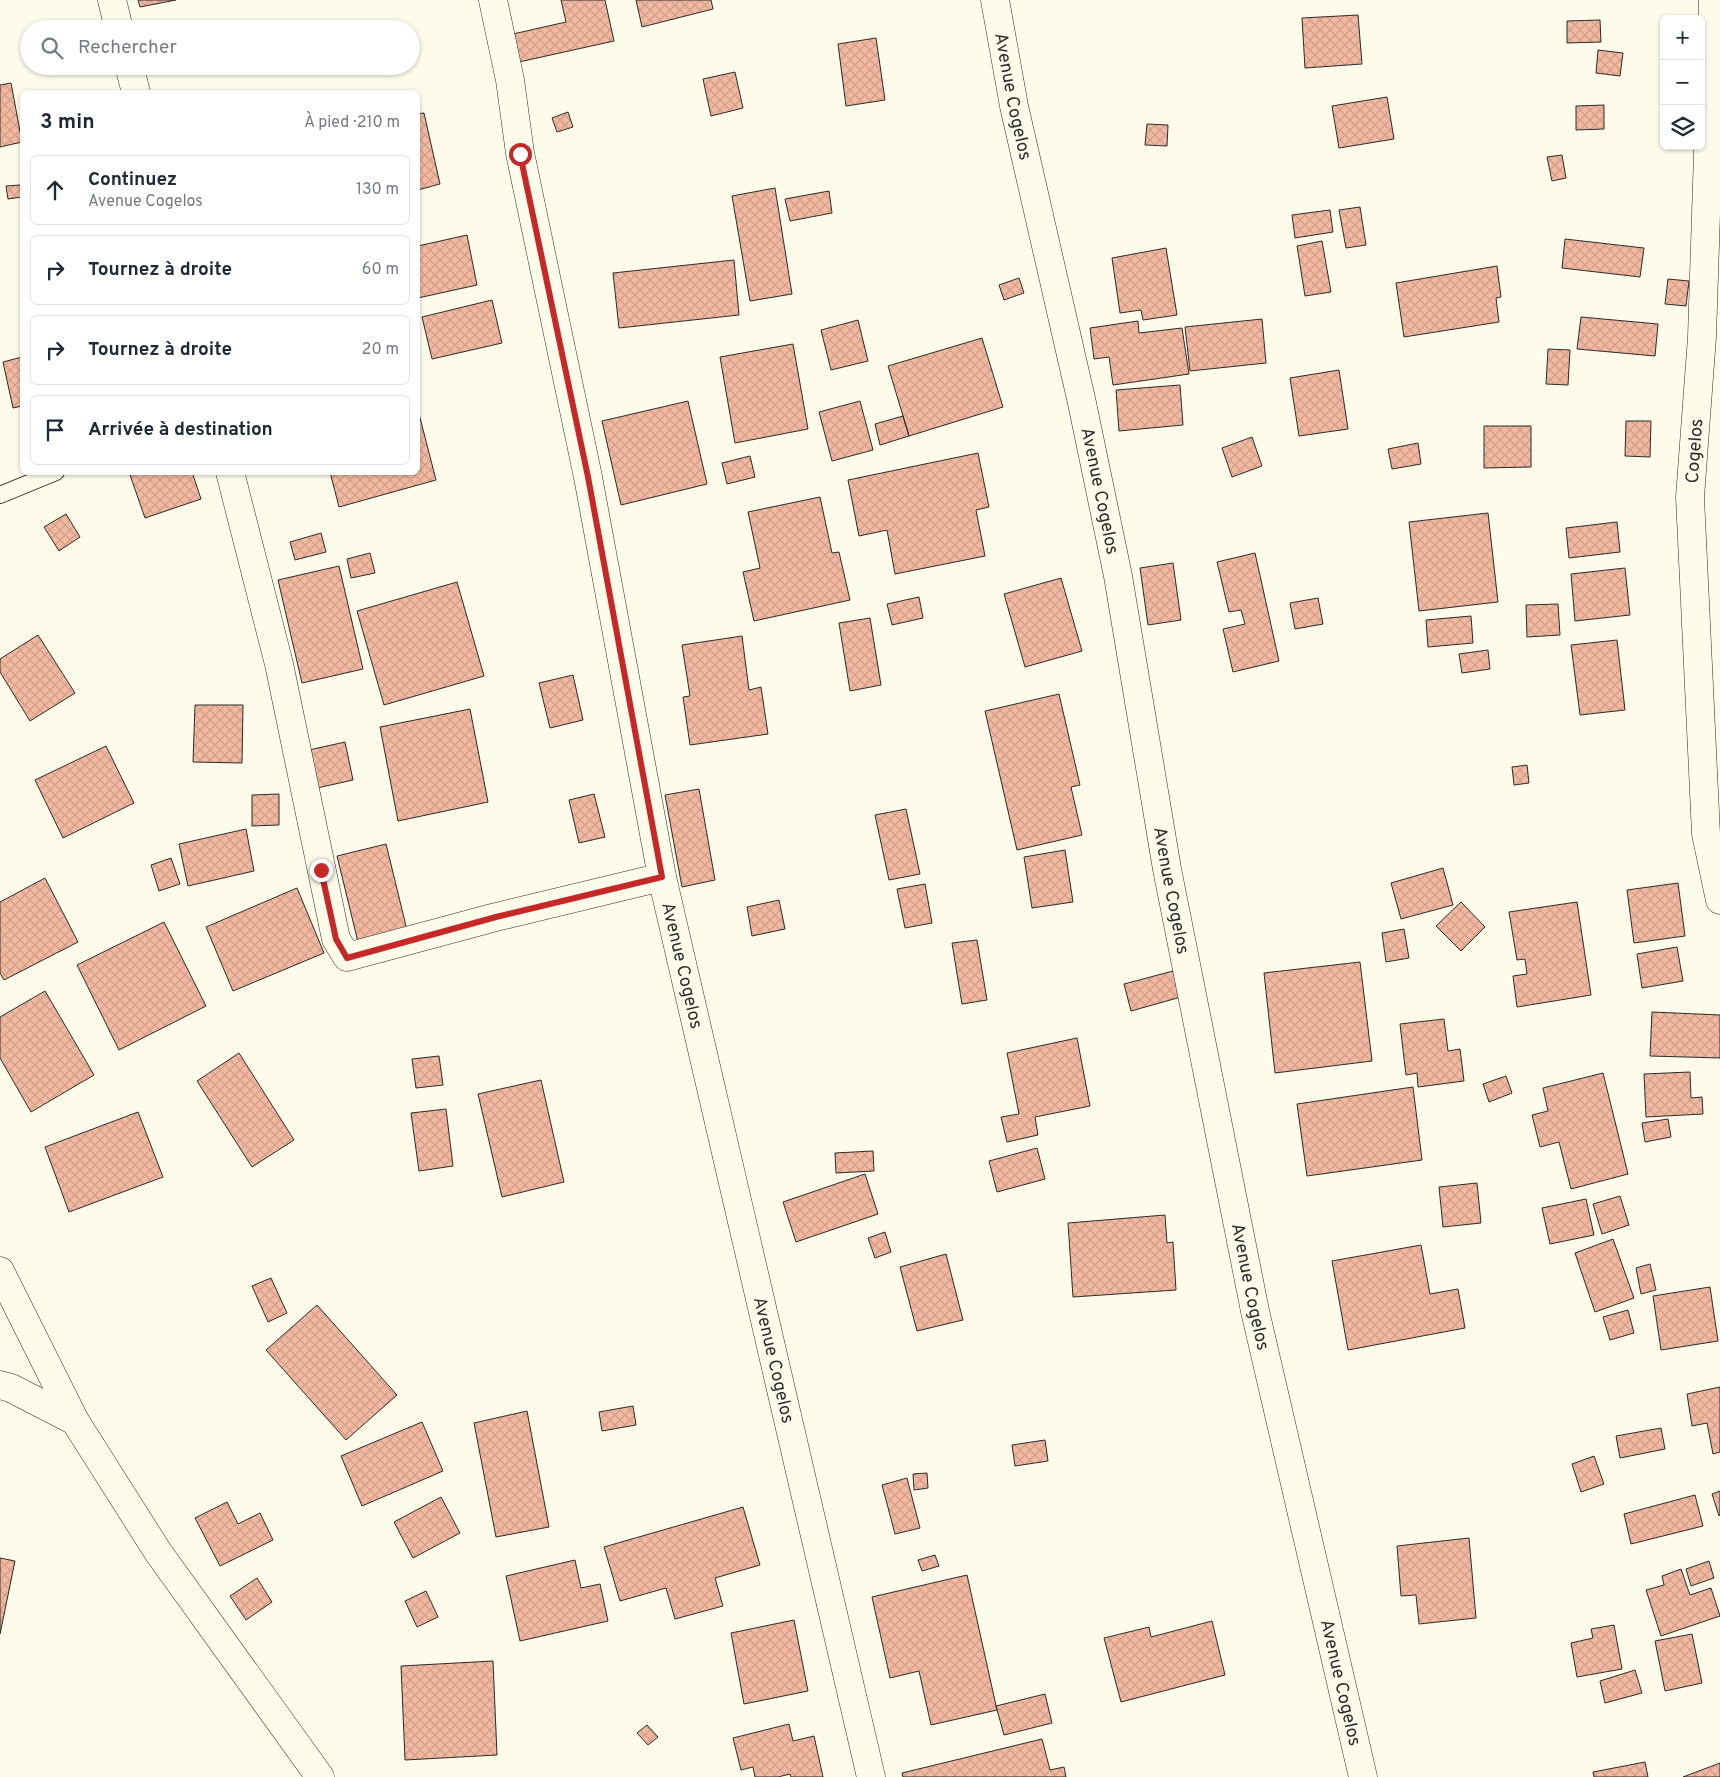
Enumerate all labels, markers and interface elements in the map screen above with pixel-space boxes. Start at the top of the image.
map controls [1660,15,1705,150]
button: + [1660,15,1705,60]
search box [20,20,420,75]
street label: Avenue Cogelos [988,31,1036,162]
icon: search [38,34,66,62]
text: Rechercher [78,36,177,60]
button: − [1660,60,1705,105]
button: layers [1660,105,1705,150]
text: 3 min [40,109,95,136]
text: À pied · 210 m [304,113,400,133]
route start [509,143,532,166]
text: Continuez [88,168,177,192]
icon: ahead [41,176,69,204]
text: 130 m [356,180,399,200]
text: Avenue Cogelos [88,192,203,212]
icon: right [41,256,69,284]
text: Tournez à droite [88,258,232,282]
text: 60 m [362,260,399,280]
icon: right [41,336,69,364]
text: Tournez à droite [88,338,232,362]
text: 20 m [362,340,399,360]
icon: arrive [41,416,69,444]
text: Arrivée à destination [88,418,273,442]
street label: Cogelos [1682,418,1709,484]
street label: Avenue Cogelos [1074,425,1123,557]
street label: Avenue Cogelos [1147,825,1194,956]
route end [310,859,333,882]
street label: Avenue Cogelos [655,900,707,1031]
street label: Avenue Cogelos [1225,1221,1274,1353]
street label: Avenue Cogelos [747,1295,798,1426]
street label: Avenue Cogelos [1314,1617,1365,1748]

